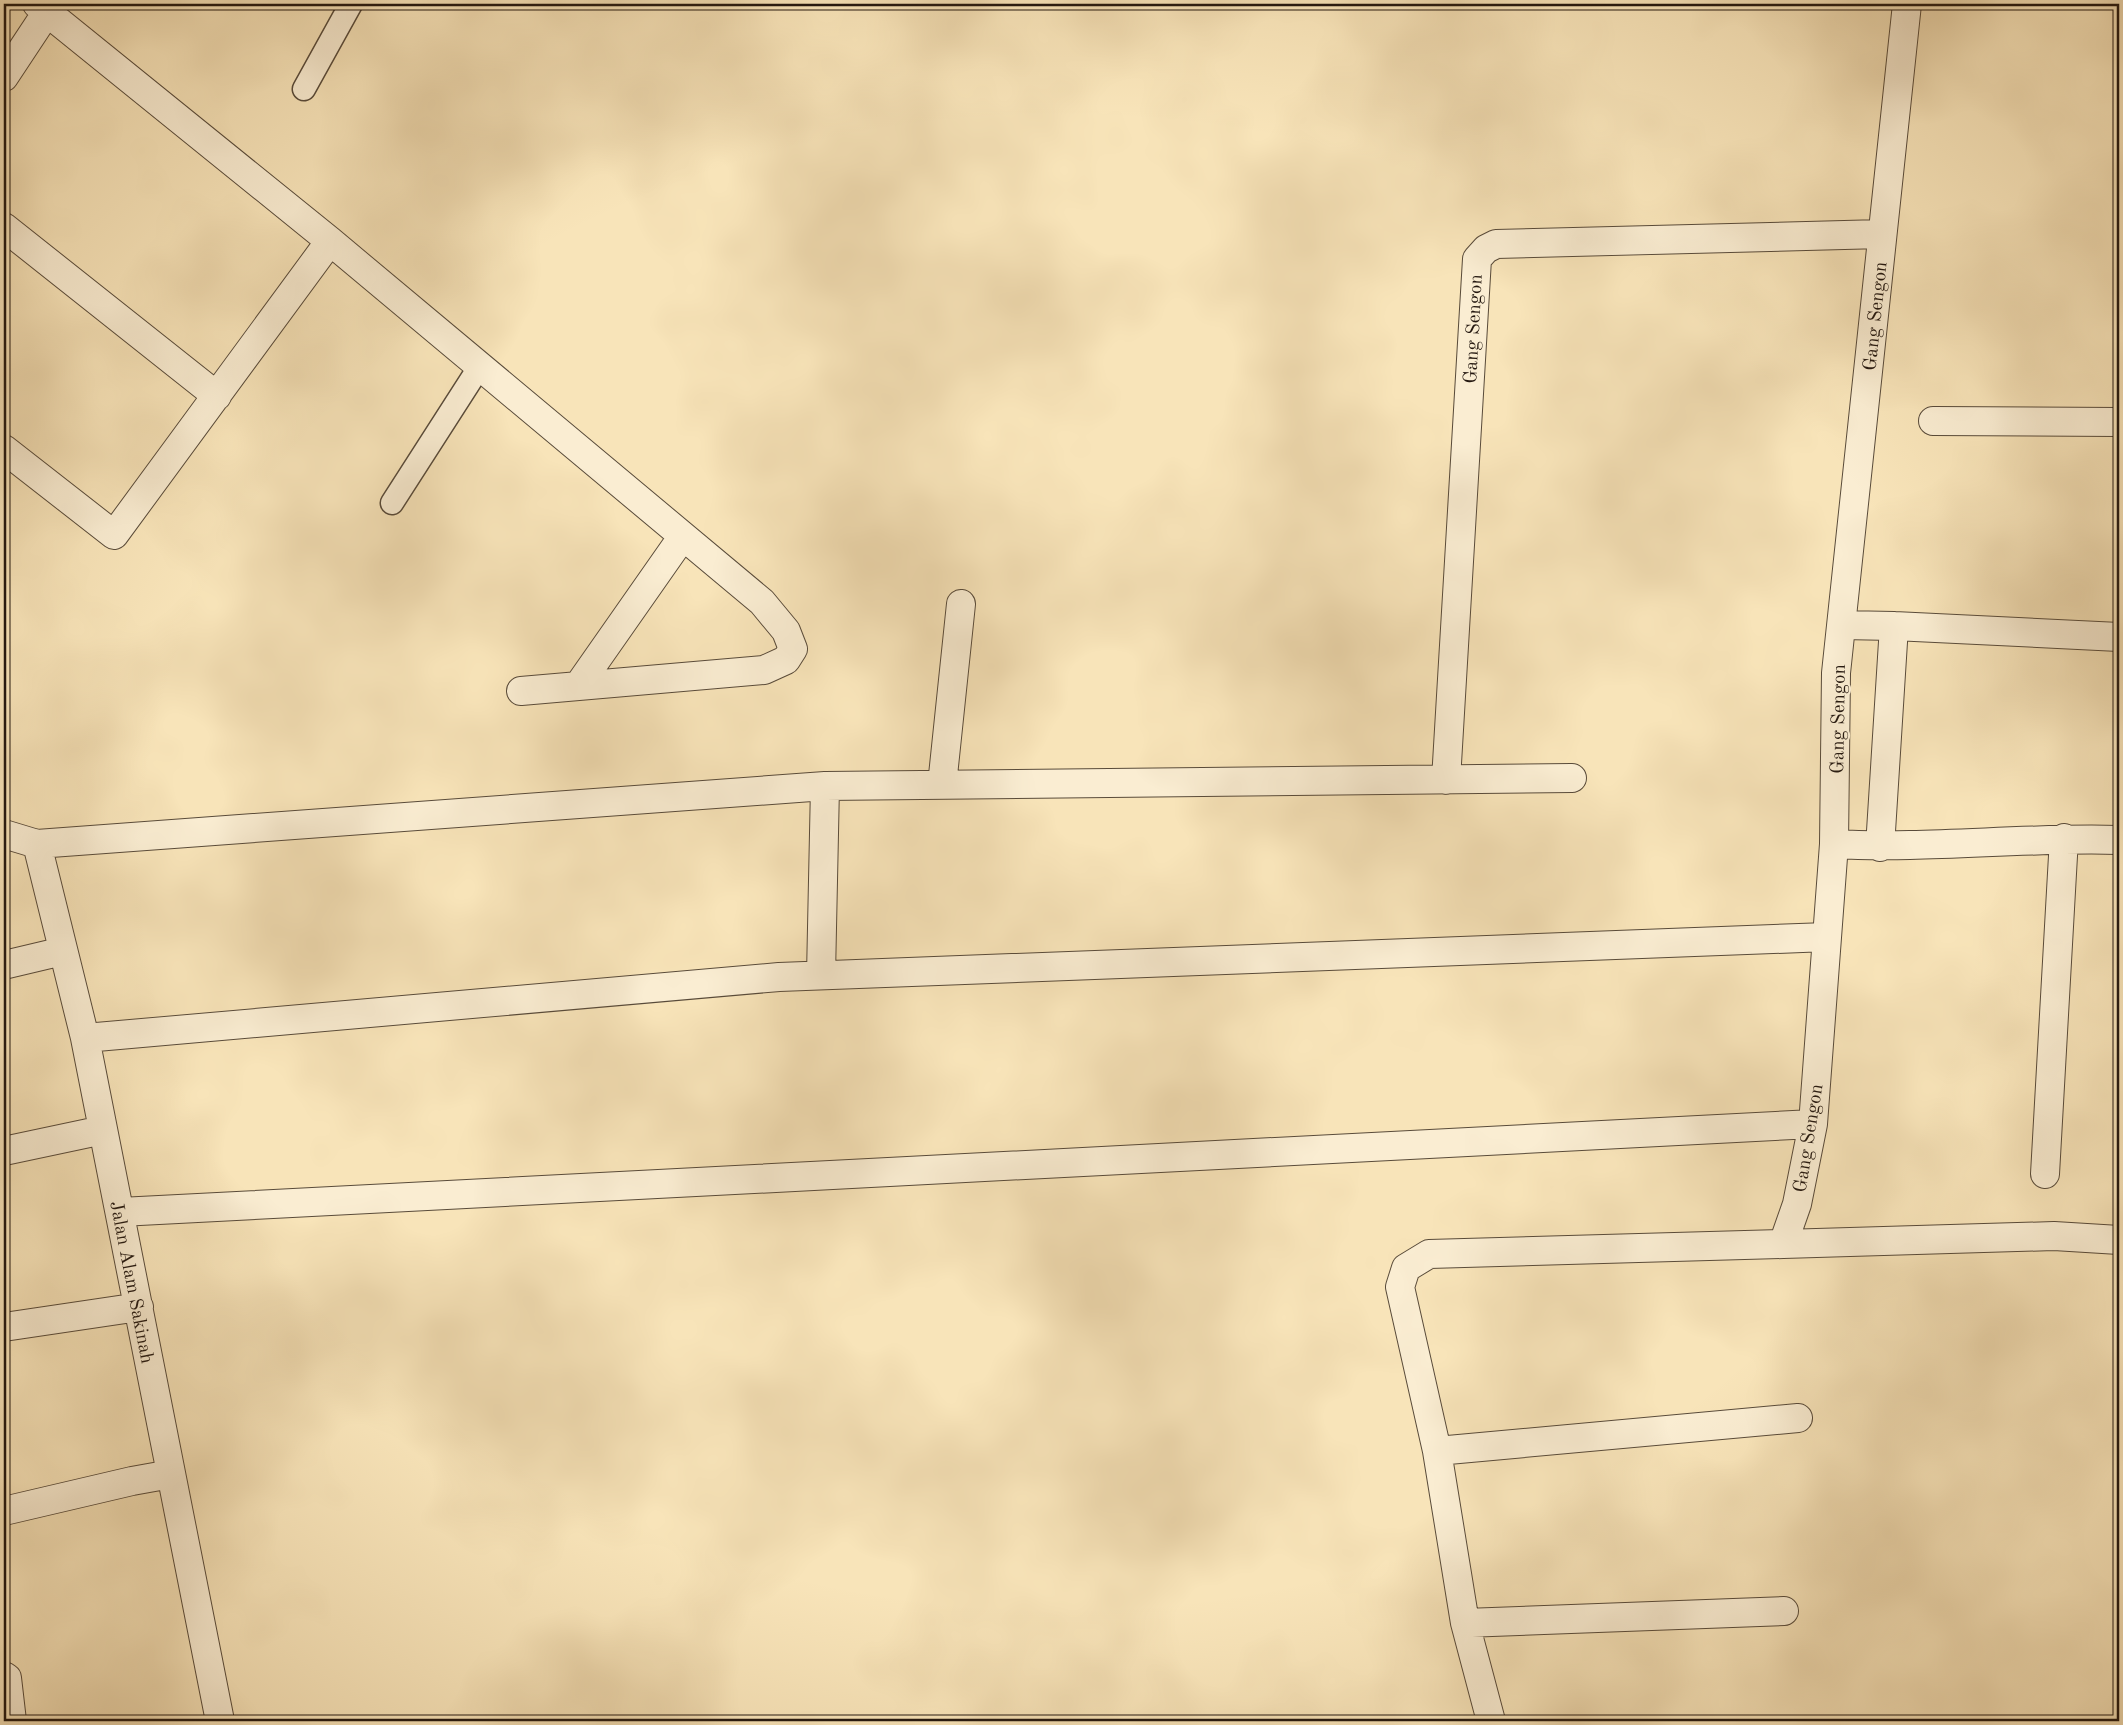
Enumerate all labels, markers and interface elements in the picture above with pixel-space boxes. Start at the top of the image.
street label: Gang Sengon [1861,261,1892,372]
street label: Gang Sengon [1462,274,1487,384]
street label: Gang Sengon [1829,664,1850,774]
street label: Gang Sengon [1792,1083,1827,1194]
street label: Jalan Alam Sakinah [105,1200,156,1365]

